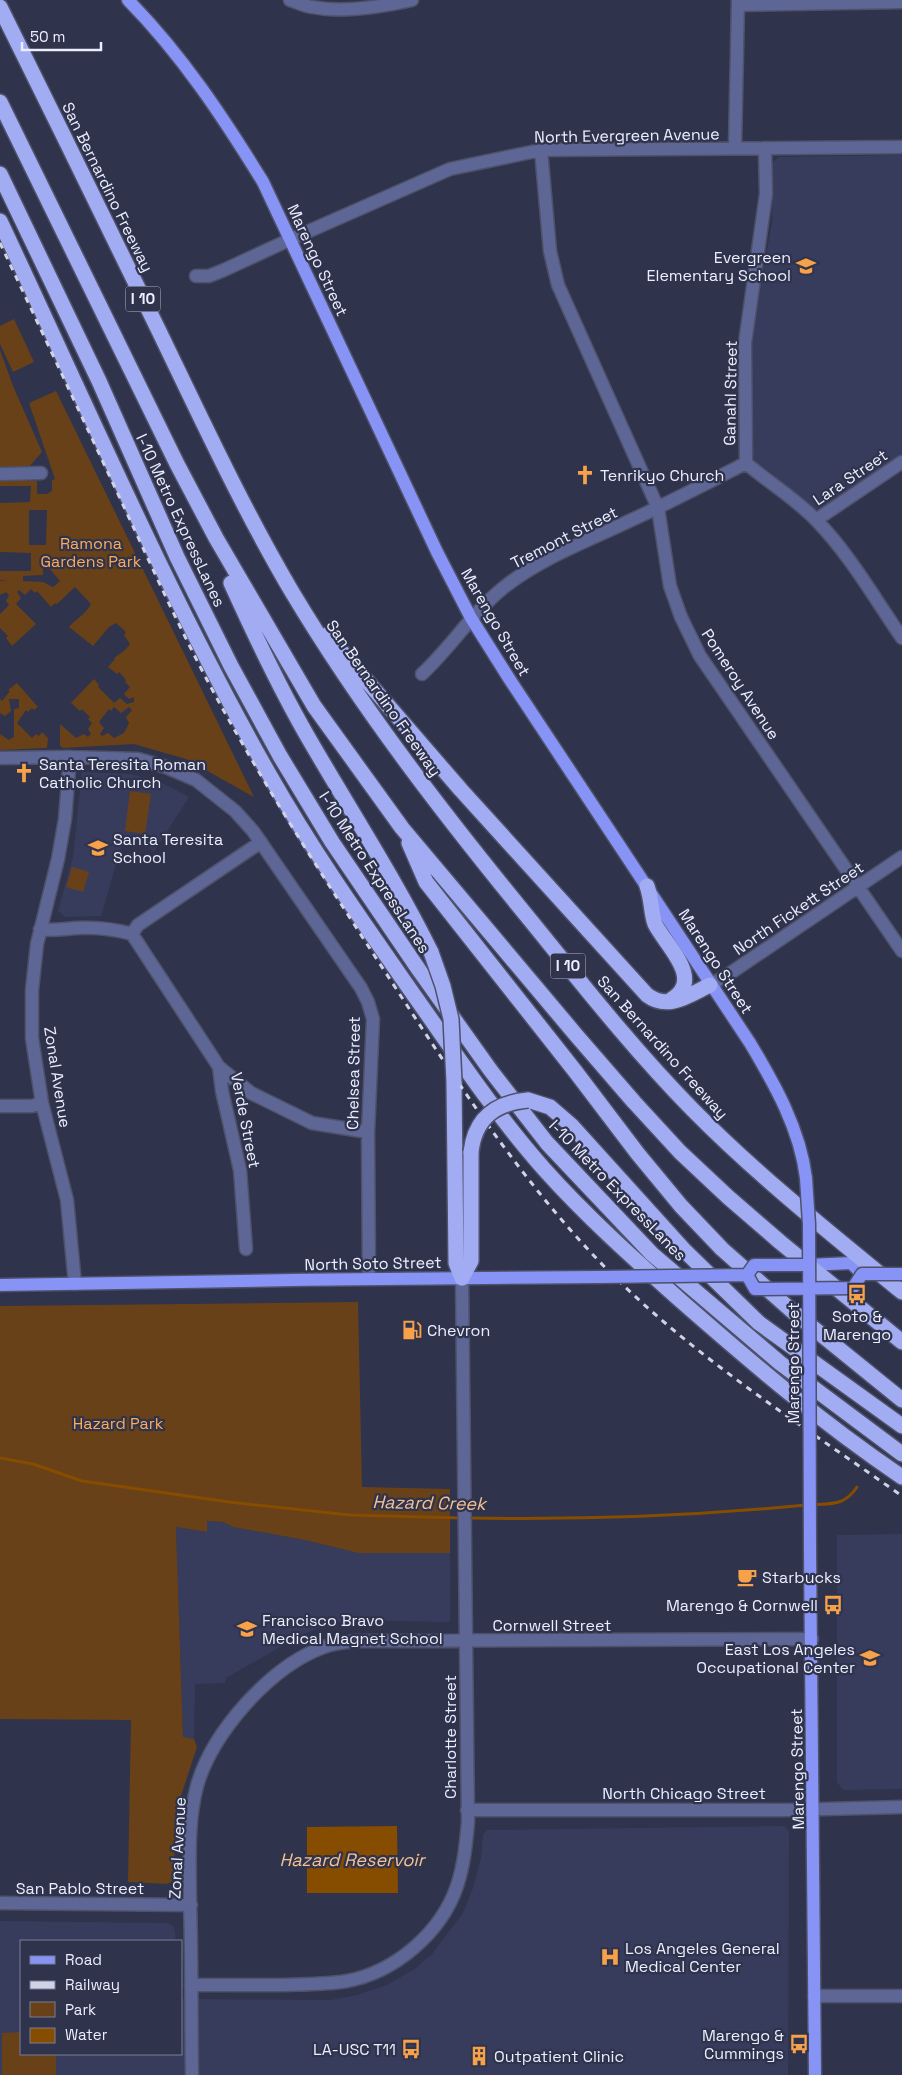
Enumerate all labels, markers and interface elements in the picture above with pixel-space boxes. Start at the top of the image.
scale bar [22,20,101,52]
text: 50 m [30,27,65,46]
street label: San Bernardino Freeway [57,99,158,276]
street label: North Evergreen Avenue [534,123,720,148]
street label: Marengo Street [282,201,353,320]
place label: Evergreen Elementary School [646,247,791,286]
school or university icon: Evergreen Elementary School [795,255,817,277]
road number: I 10 [126,286,160,312]
street label: Ganahl Street [719,340,742,446]
street label: I-10 Metro ExpressLanes [131,430,230,610]
street label: Lara Street [809,445,892,510]
church icon: Tenrikyo Church [574,464,596,486]
place label: Tenrikyo Church [600,465,724,486]
street label: Tremont Street [507,502,621,573]
park label: Ramona Gardens Park [41,533,142,572]
street label: Marengo Street [456,565,535,680]
street label: San Bernardino Freeway [322,616,446,781]
street label: Pomeroy Avenue [697,625,784,744]
place label: Santa Teresita Roman Catholic Church [39,754,206,793]
church icon: Santa Teresita Roman Catholic Church [13,762,35,784]
street label: I-10 Metro ExpressLanes [314,787,435,957]
place label: Santa Teresita School [113,829,223,868]
school or university icon: Santa Teresita School [87,837,109,859]
street label: North Fickett Street [729,857,868,960]
street label: Marengo Street [674,905,757,1018]
road number: I 10 [550,954,586,978]
street label: San Bernardino Freeway [592,971,733,1124]
street label: Chelsea Street [342,1016,365,1130]
street label: Zonal Avenue [39,1025,76,1129]
street label: Verde Street [226,1070,265,1170]
street label: I-10 Metro ExpressLanes [544,1115,691,1266]
street label: North Soto Street [304,1252,442,1275]
bus stop icon: Soto & Marengo [846,1283,868,1305]
street label: Marengo Street [783,1302,804,1424]
place label: Soto & Marengo [823,1306,891,1345]
fuel station icon: Chevron [401,1319,423,1341]
place label: Chevron [427,1320,490,1341]
park label: Hazard Park [73,1413,164,1434]
water label: Hazard Creek [372,1490,488,1515]
cafe icon: Starbucks [736,1566,758,1588]
place label: Starbucks [762,1567,841,1588]
bus stop icon: Marengo & Cornwell [822,1594,844,1616]
place label: Marengo & Cornwell [666,1595,818,1616]
place label: Francisco Bravo Medical Magnet School [262,1610,443,1649]
street label: Cornwell Street [493,1615,611,1636]
school or university icon: Francisco Bravo Medical Magnet School [236,1618,258,1640]
place label: East Los Angeles Occupational Center [696,1639,855,1678]
school or university icon: East Los Angeles Occupational Center [859,1647,881,1669]
street label: Charlotte Street [440,1675,461,1799]
street label: Marengo Street [786,1708,809,1830]
street label: North Chicago Street [602,1783,766,1804]
street label: Zonal Avenue [164,1796,191,1900]
water label: Hazard Reservoir [279,1848,427,1871]
street label: San Pablo Street [16,1878,144,1899]
place label: Los Angeles General Medical Center [625,1938,780,1977]
legend [20,1940,182,2055]
hospital icon: Los Angeles General Medical Center [599,1946,621,1968]
text: Road [65,1950,102,1969]
text: Railway [65,1975,120,1994]
text: Park [65,2000,96,2019]
text: Water [65,2025,108,2044]
place label: Marengo & Cummings [702,2025,784,2064]
bus stop icon: Marengo & Cummings [788,2033,810,2055]
bus stop icon: LA-USC T11 [400,2038,422,2060]
place label: LA-USC T11 [313,2039,396,2060]
building icon: Outpatient Clinic [468,2045,490,2067]
place label: Outpatient Clinic [494,2046,624,2067]

